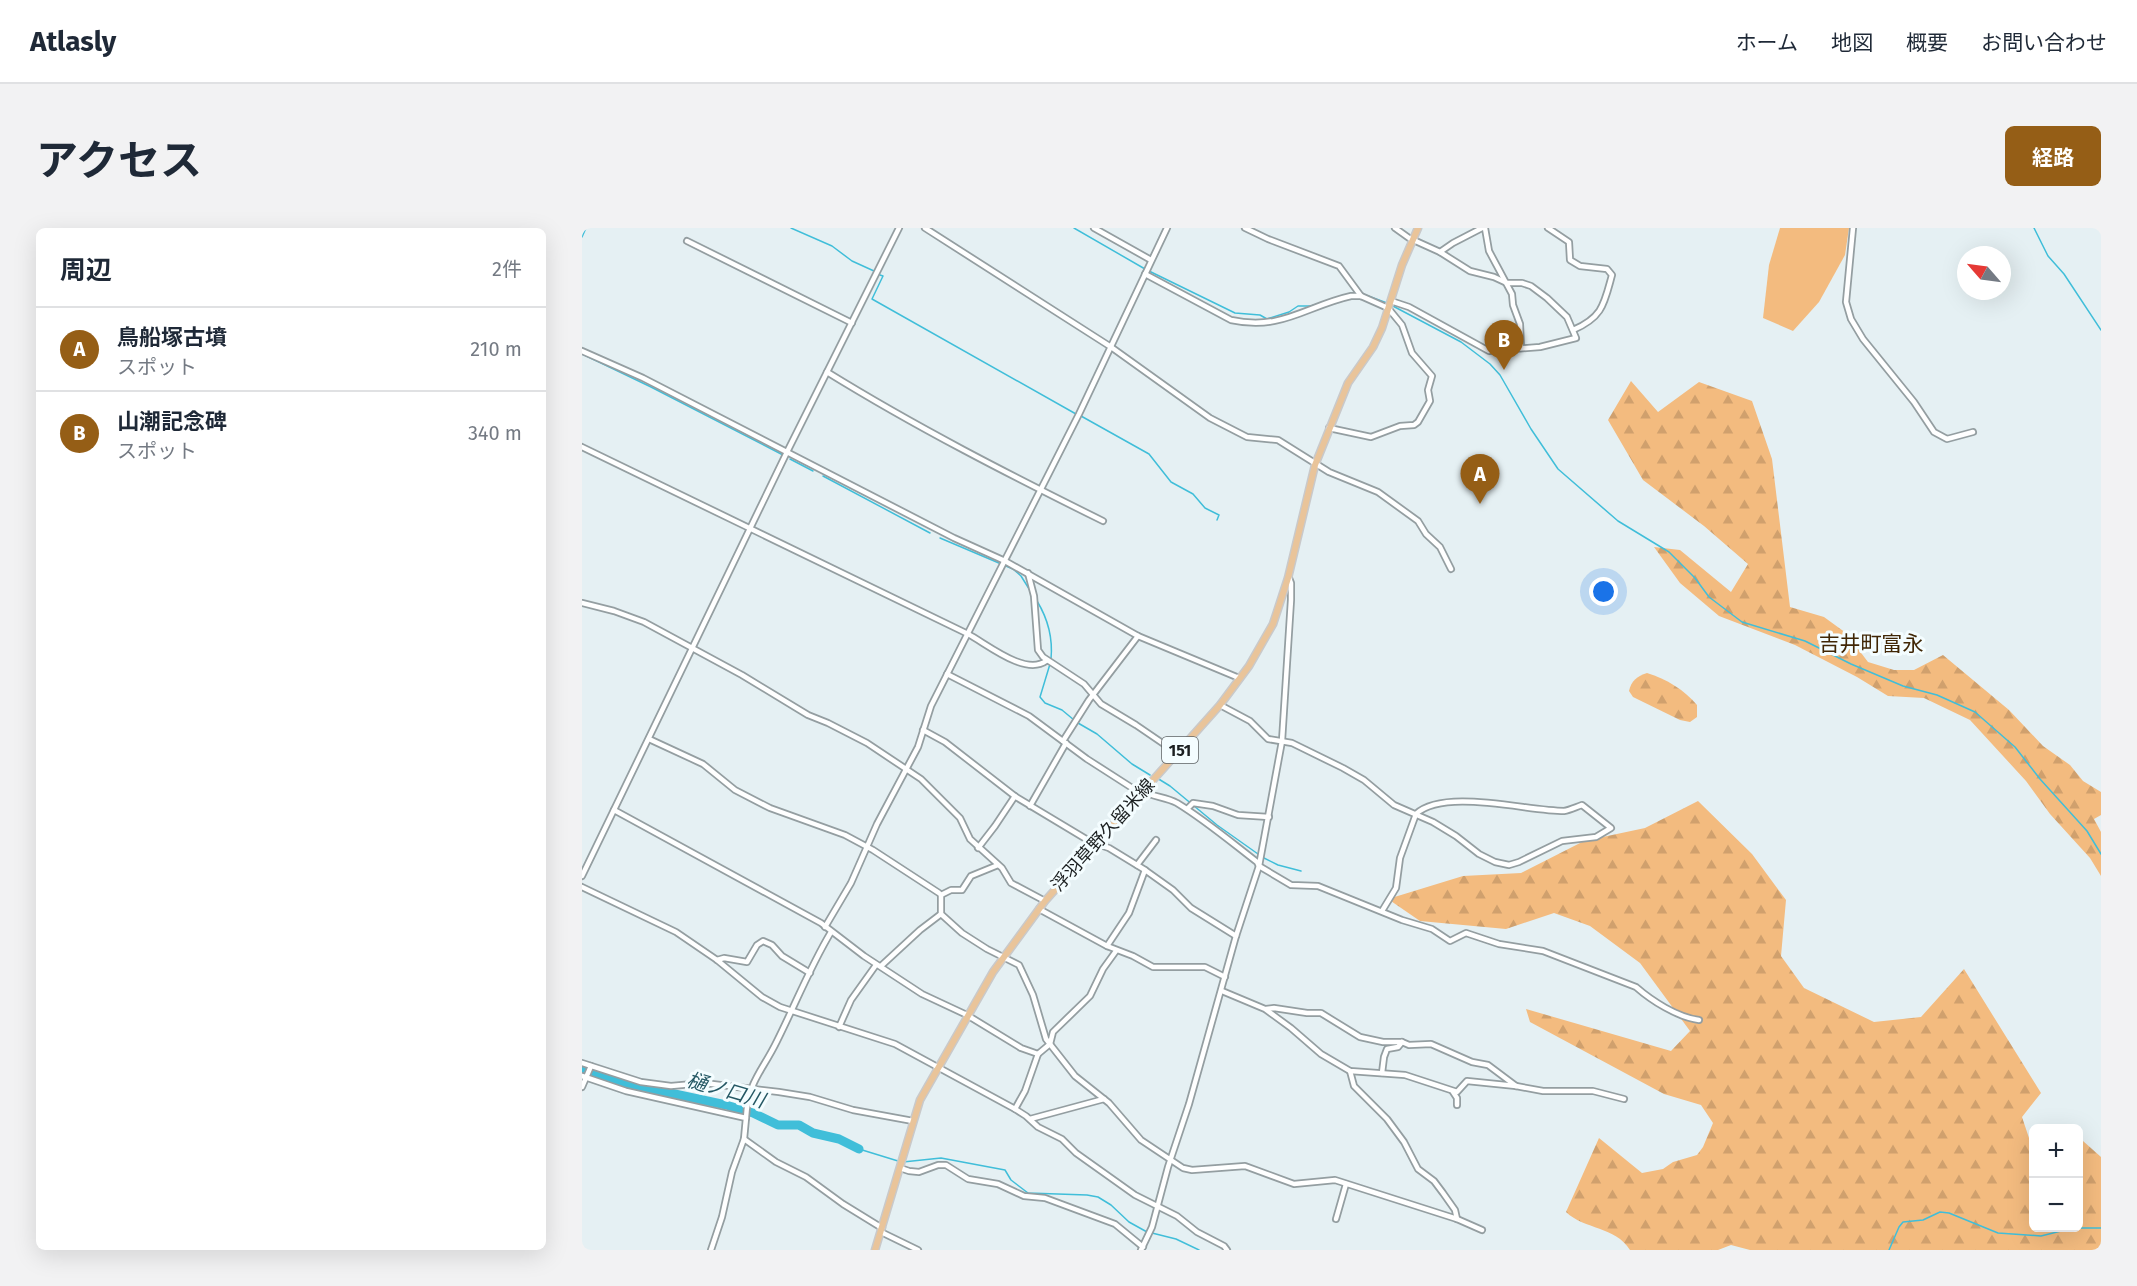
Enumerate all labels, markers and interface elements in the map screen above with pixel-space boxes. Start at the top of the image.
text: Atlasly [30,25,116,58]
text: ホーム [1736,30,1798,56]
text: 地図 [1831,30,1873,56]
text: 概要 [1906,30,1948,56]
text: お問い合わせ [1981,30,2107,56]
button: 経路 [2005,126,2101,186]
text: アクセス [36,136,202,186]
north arrow [1957,246,2011,300]
text: 周辺 [60,255,112,286]
text: 2件 [492,257,522,281]
pin: B [1484,320,1524,370]
text: 鳥船塚古墳 [117,324,227,351]
text: A [74,337,85,361]
text: 210 m [470,337,522,361]
text: スポット [117,355,197,379]
text: 山潮記念碑 [117,408,227,435]
text: B [73,421,86,445]
text: 340 m [468,421,522,445]
text: スポット [117,439,197,463]
pin: A [1460,454,1500,504]
your location [1589,577,1618,606]
district label: 吉井町富永 [1819,631,1924,657]
road number: 151 [1162,737,1198,763]
street label: 浮羽草野久留米線 [1047,774,1159,896]
water label: 樋ノ口川 [684,1067,770,1113]
map controls [2029,1124,2083,1232]
button: + [2029,1124,2083,1178]
button: − [2029,1178,2083,1232]

